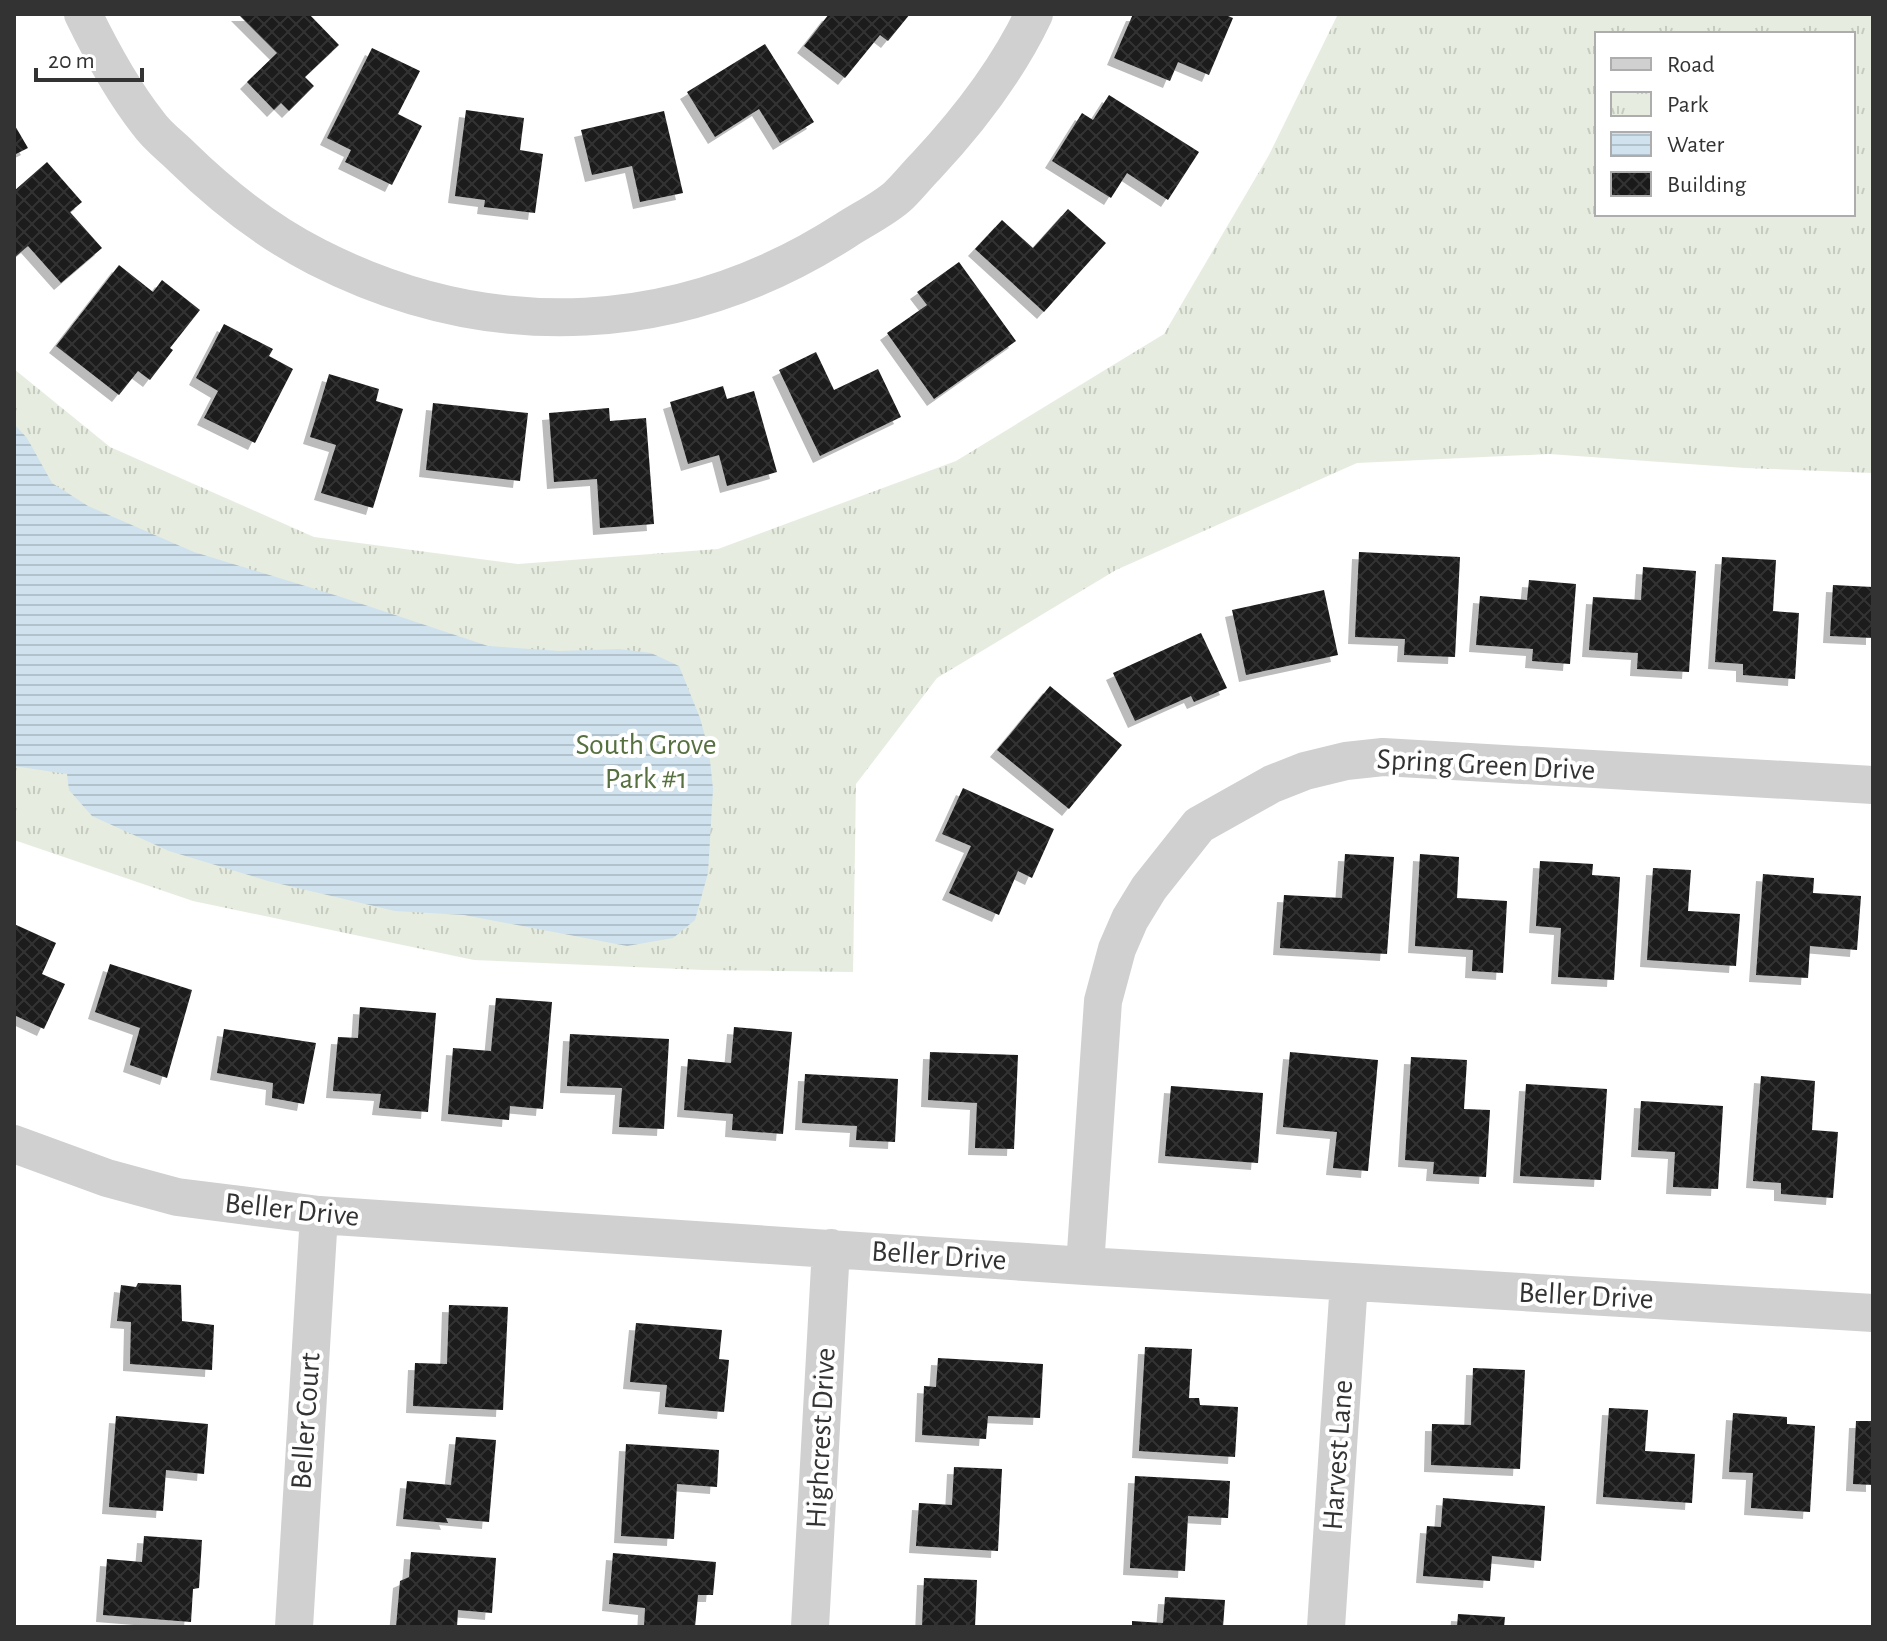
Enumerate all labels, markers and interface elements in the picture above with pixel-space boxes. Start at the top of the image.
scale bar [36,32,142,82]
legend [1595,32,1855,216]
text: 20 m [48,49,95,73]
text: Road [1667,53,1715,77]
text: Park [1667,93,1708,117]
text: Water [1667,133,1725,157]
text: Building [1667,173,1746,197]
park label: South Grove Park #1 [575,730,717,794]
street label: Spring Green Drive [1376,744,1596,786]
street label: Beller Drive [223,1188,361,1232]
street label: Beller Drive [870,1236,1008,1276]
street label: Beller Drive [1518,1277,1654,1315]
street label: Highcrest Drive [801,1347,841,1529]
street label: Beller Court [286,1351,326,1490]
street label: Harvest Lane [1318,1379,1358,1531]

